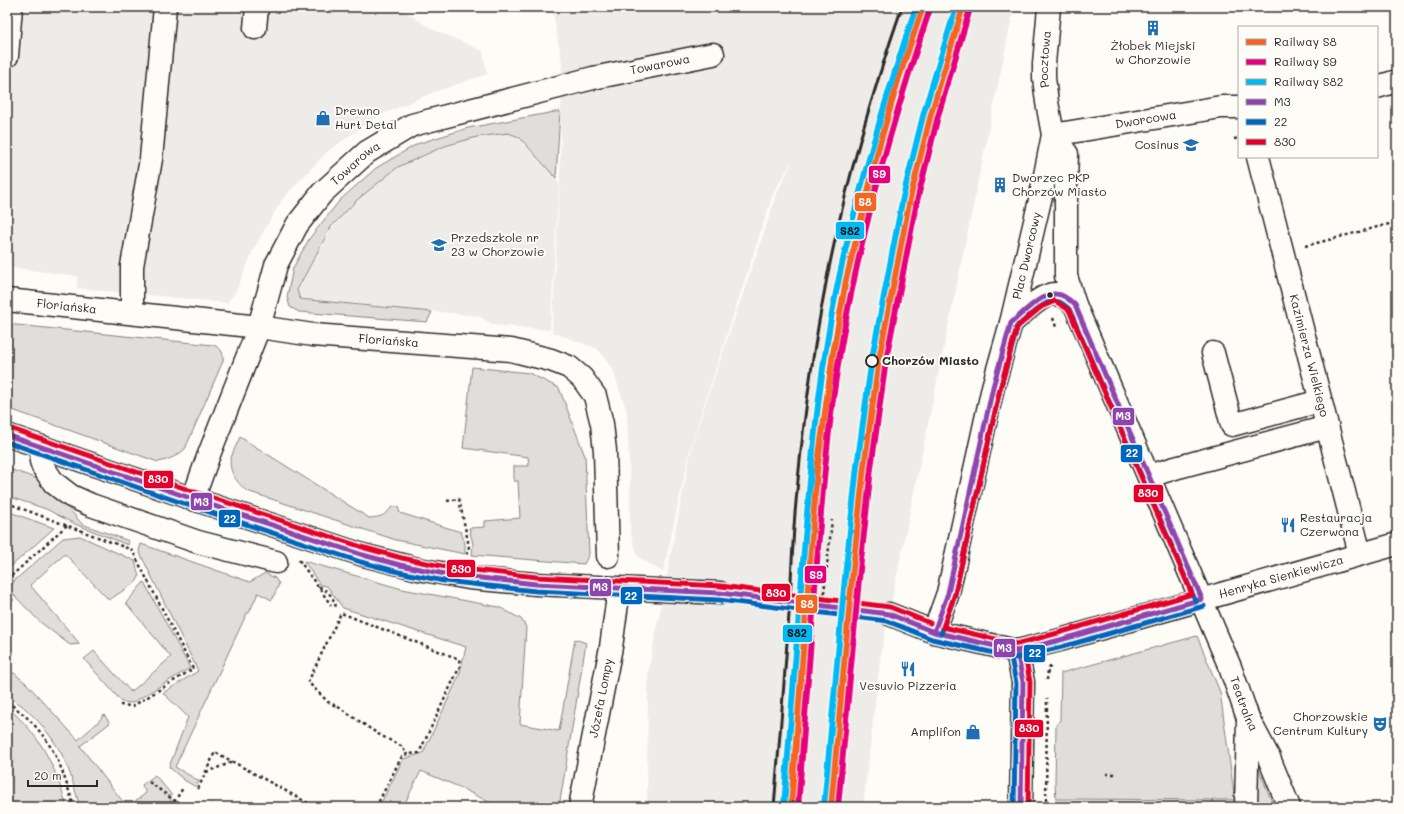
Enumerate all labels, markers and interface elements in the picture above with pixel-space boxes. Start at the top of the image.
building icon: Żłobek Miejski w Chorzowie [1144,19,1162,37]
legend [1238,26,1378,158]
street label: Pocztowa [1035,30,1054,89]
text: Railway S8 [1274,33,1337,49]
place label: Żłobek Miejski w Chorzowie [1111,37,1195,67]
street label: Towarowa [629,50,691,77]
text: Railway S9 [1274,53,1337,69]
text: Railway S82 [1274,73,1343,89]
text: M3 [1274,93,1291,109]
place label: Drewno Hurt Detal [335,102,397,132]
street label: Dworcowa [1114,106,1177,132]
shop icon: Drewno Hurt Detal [314,109,332,127]
text: 22 [1274,113,1287,129]
text: 830 [1274,133,1296,149]
place label: Cosinus [1135,136,1179,152]
school or university icon: Cosinus [1182,136,1200,154]
street label: Towarowa [327,137,383,188]
line badge: S9 [868,165,891,184]
text: S9 [872,166,886,181]
place label: Dworzec PKP Chorzów Miasto [1012,169,1106,199]
building icon: Dworzec PKP Chorzów Miasto [991,176,1009,194]
line badge: S8 [854,192,877,212]
text: S8 [858,194,872,209]
street label: Plac Dworcowy [1008,210,1044,301]
line badge: S82 [835,221,865,240]
text: S82 [840,223,860,238]
place label: Przedszkole nr 23 w Chorzowie [451,229,544,259]
school or university icon: Przedszkole nr 23 w Chorzowie [430,236,448,254]
unlabelled marker [1045,290,1055,300]
street label: Kazimierza Wielkiego [1287,292,1333,418]
street label: Floriańska [36,294,98,317]
street label: Floriańska [358,329,420,350]
place label: Chorzów Miasto [882,352,979,368]
marker: Chorzów Miasto [865,354,879,368]
line badge: M3 [1112,407,1135,426]
text: M3 [1115,408,1131,423]
line badge: 22 [1120,444,1143,463]
text: 22 [1126,445,1138,460]
line badge: 830 [143,470,174,489]
text: 830 [148,471,168,486]
line badge: 830 [1133,484,1164,503]
text: 830 [1138,485,1158,500]
line badge: M3 [190,492,213,511]
text: M3 [193,494,209,509]
line badge: 22 [218,509,241,528]
place label: Restauracja Czerwona [1300,509,1372,539]
text: 22 [224,511,236,526]
restaurant icon: Restauracja Czerwona [1279,516,1297,534]
street label: Henryka Sienkiewicza [1217,551,1345,601]
line badge: 830 [446,559,476,578]
text: 830 [451,561,471,576]
line badge: S9 [804,565,827,584]
text: S9 [809,567,823,582]
line badge: M3 [589,578,612,597]
text: M3 [592,579,608,594]
line badge: 830 [761,583,791,602]
text: 830 [766,585,786,600]
line badge: 22 [620,586,643,605]
text: 22 [625,588,637,603]
line badge: S8 [795,594,818,614]
text: S8 [800,596,814,611]
line badge: S82 [782,624,813,643]
text: S82 [787,625,807,640]
line badge: M3 [993,638,1016,658]
text: M3 [996,640,1012,655]
line badge: 22 [1023,644,1046,663]
text: 22 [1029,645,1041,660]
street label: Józefa Lompy [585,657,616,739]
restaurant icon: Vesuvio Pizzeria [899,660,917,678]
street label: Teatralna [1227,674,1262,734]
place label: Vesuvio Pizzeria [859,677,957,693]
place label: Chorzowskie Centrum Kultury [1273,708,1368,738]
theatre icon: Chorzowskie Centrum Kultury [1371,715,1389,733]
line badge: 830 [1014,719,1044,738]
text: 830 [1019,720,1039,735]
place label: Amplifon [911,723,961,739]
shop icon: Amplifon [964,723,982,741]
scale bar [28,762,97,788]
text: 20 m [34,767,62,783]

